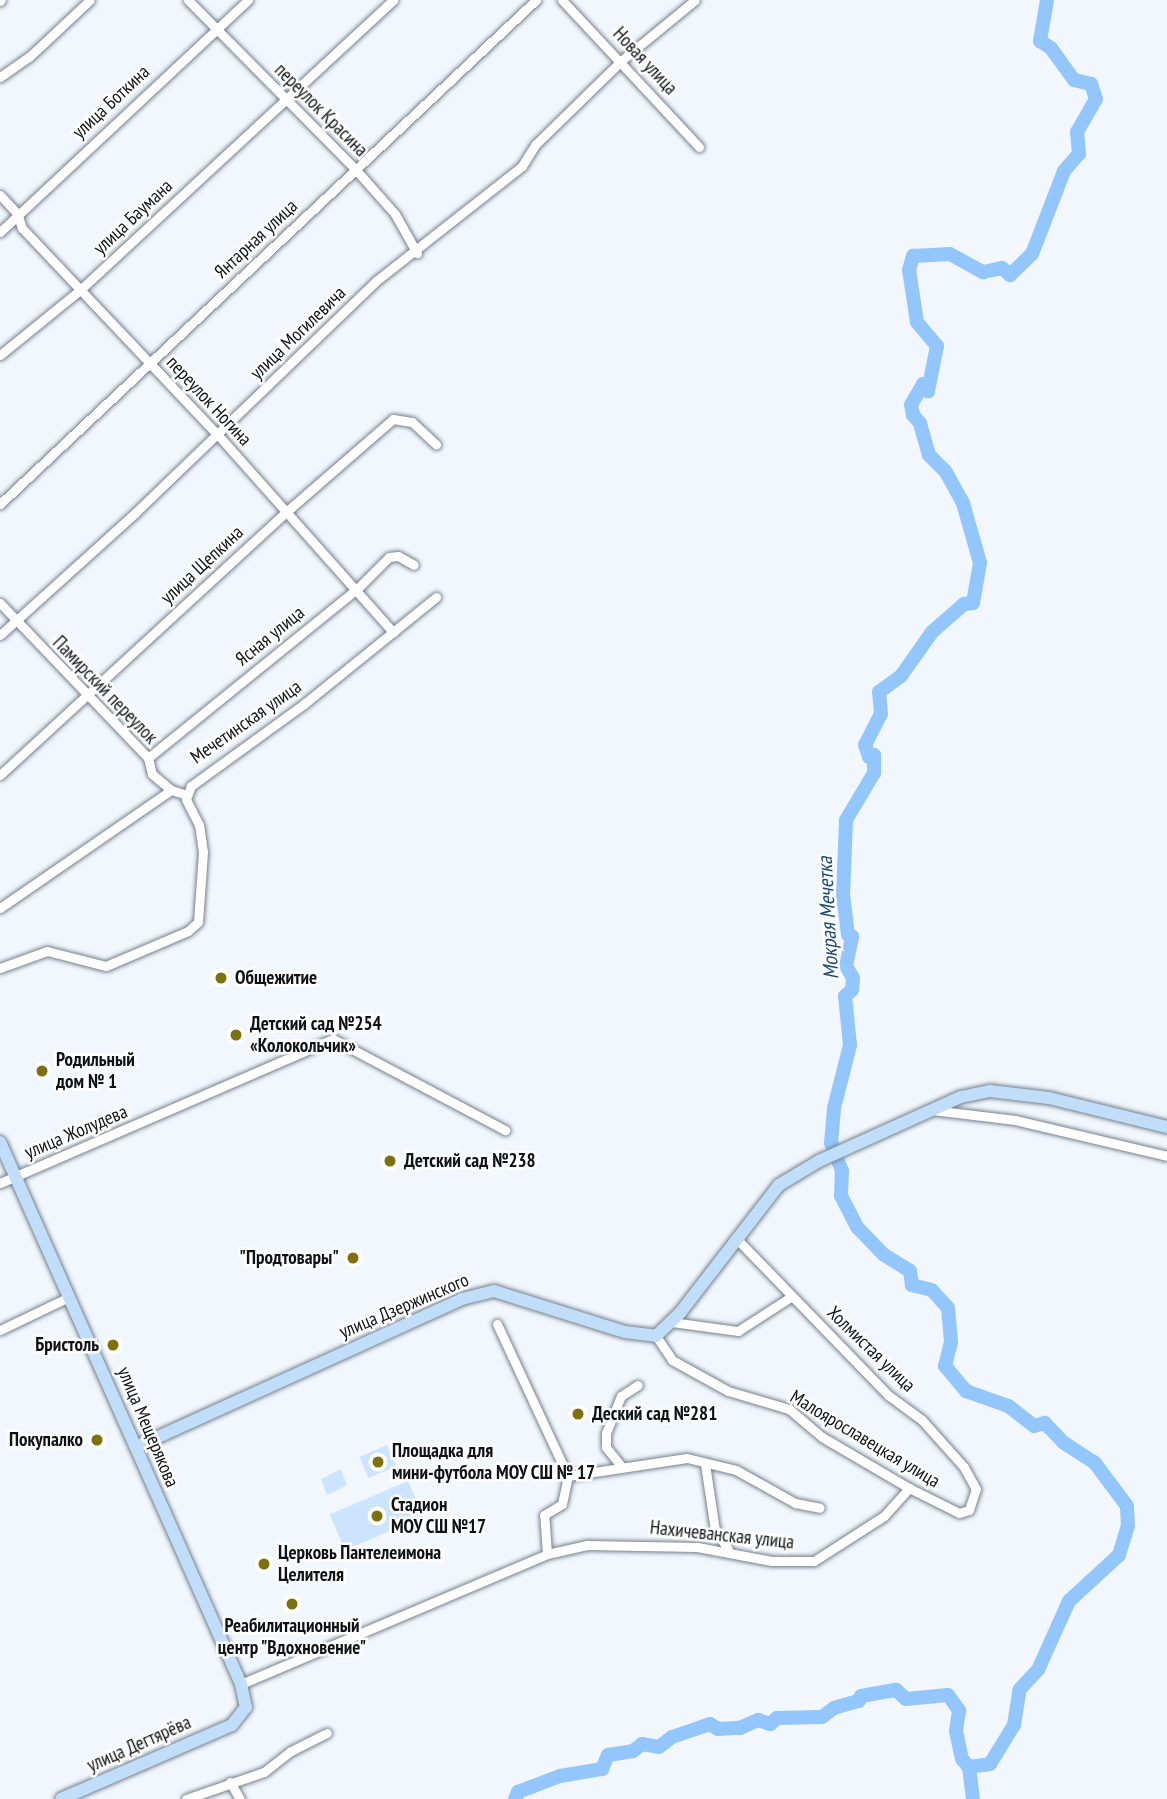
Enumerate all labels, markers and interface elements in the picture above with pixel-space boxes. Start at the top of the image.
street label: Новая улица [608,23,682,99]
street label: переулок Красина [270,59,372,161]
street label: улица Боткина [68,61,154,143]
street label: улица Баумана [89,175,177,259]
street label: Янтарная улица [210,195,302,283]
street label: улица Могилевича [245,282,351,384]
street label: переулок Ногина [162,351,256,451]
street label: улица Щепкина [156,521,248,609]
street label: Ясная улица [231,601,309,671]
street label: Памирский переулок [48,631,162,749]
street label: Мечетинская улица [186,675,306,769]
water label: Мокрая Мечетка [812,856,844,980]
place label: Общежитие [235,967,317,989]
marker: Общежитие [213,970,229,986]
place label: Детский сад №254 «Колокольчик» [250,1013,382,1057]
marker: Детский сад №254 «Колокольчик» [228,1027,244,1043]
place label: Родильный дом № 1 [56,1049,135,1093]
marker: Родильный дом № 1 [34,1063,50,1079]
street label: улица Жолудева [21,1100,131,1164]
place label: Детский сад №238 [404,1150,536,1172]
marker: Детский сад №238 [382,1153,398,1169]
place label: "Продтовары" [239,1247,339,1269]
marker: "Продтовары" [345,1250,361,1266]
street label: улица Дзержинского [336,1268,472,1344]
street label: Холмистая улица [822,1301,920,1397]
place label: Бристоль [35,1334,99,1356]
marker: Бристоль [105,1337,121,1353]
street label: улица Мещерякова [112,1363,184,1491]
street label: Малоярославецкая улица [786,1385,944,1493]
place label: Деский сад №281 [592,1403,717,1425]
marker: Деский сад №281 [570,1406,586,1422]
place label: Покупалко [9,1429,83,1451]
marker: Покупалко [89,1432,105,1448]
place label: Площадка для мини-футбола МОУ СШ № 17 [392,1440,596,1484]
marker: Площадка для мини-футбола МОУ СШ № 17 [370,1454,386,1470]
place label: Стадион МОУ СШ №17 [391,1494,487,1538]
marker: Стадион МОУ СШ №17 [369,1508,385,1524]
street label: Нахичеванская улица [649,1516,795,1554]
place label: Церковь Пантелеимона Целителя [278,1542,442,1586]
marker: Церковь Пантелеимона Целителя [256,1556,272,1572]
marker: Реабилитационный центр "Вдохновение" [284,1596,300,1612]
place label: Реабилитационный центр "Вдохновение" [217,1615,367,1659]
street label: улица Дегтярёва [83,1711,195,1777]

